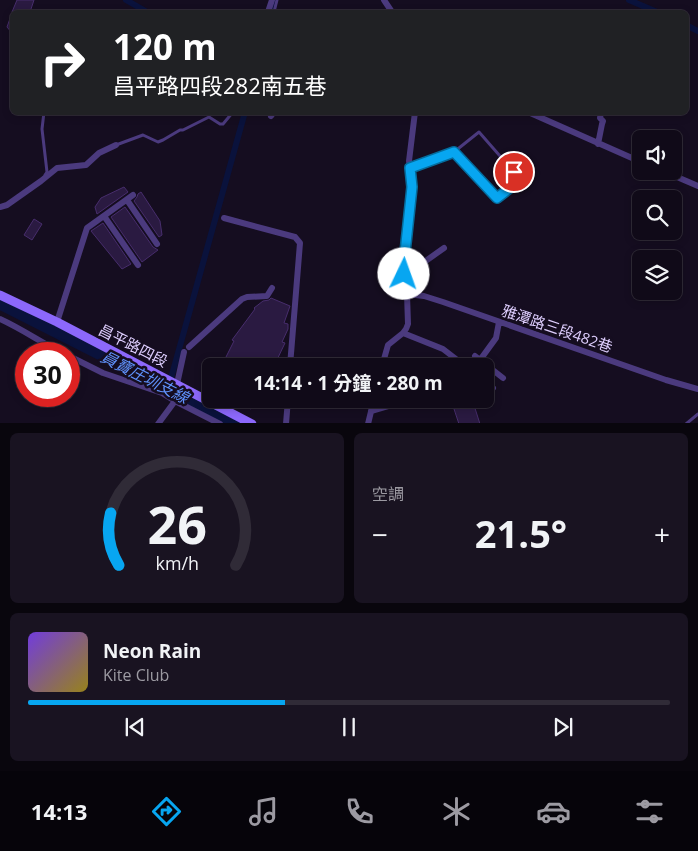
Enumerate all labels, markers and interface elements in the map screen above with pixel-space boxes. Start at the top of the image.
text: 120 m [113,23,217,70]
icon: right [30,30,95,95]
text: 昌平路四段282南五巷 [113,70,327,100]
map controls [632,130,682,300]
button: sound [632,130,682,180]
pin [493,151,535,193]
icon: arrive [500,158,528,186]
button: search [632,190,682,240]
position arrow [377,247,429,299]
button: layers [632,250,682,300]
street label: 雅潭路三段482巷 [499,300,615,356]
street label: 昌平路四段 [95,319,171,371]
speed limit sign: 30 [15,342,80,407]
water label: 員寶庄圳支線 [97,345,195,409]
text: 14:14 · 1 分鐘 · 280 m [253,370,443,396]
text: 空調 [372,483,404,505]
text: 26 [147,488,207,559]
text: 21.5° [475,507,567,559]
text: − [372,515,388,553]
text: + [654,515,670,553]
text: km/h [155,551,199,575]
text: Neon Rain [103,638,201,664]
text: Kite Club [103,664,169,686]
icon: previous [121,713,149,741]
icon: pause [335,713,363,741]
icon: next [549,713,577,741]
icon: directions [149,794,184,829]
icon: music [246,794,281,829]
icon: phone [342,794,377,829]
icon: climate [439,794,474,829]
icon: car [536,794,571,829]
icon: filters [632,794,667,829]
text: 14:13 [31,796,87,826]

